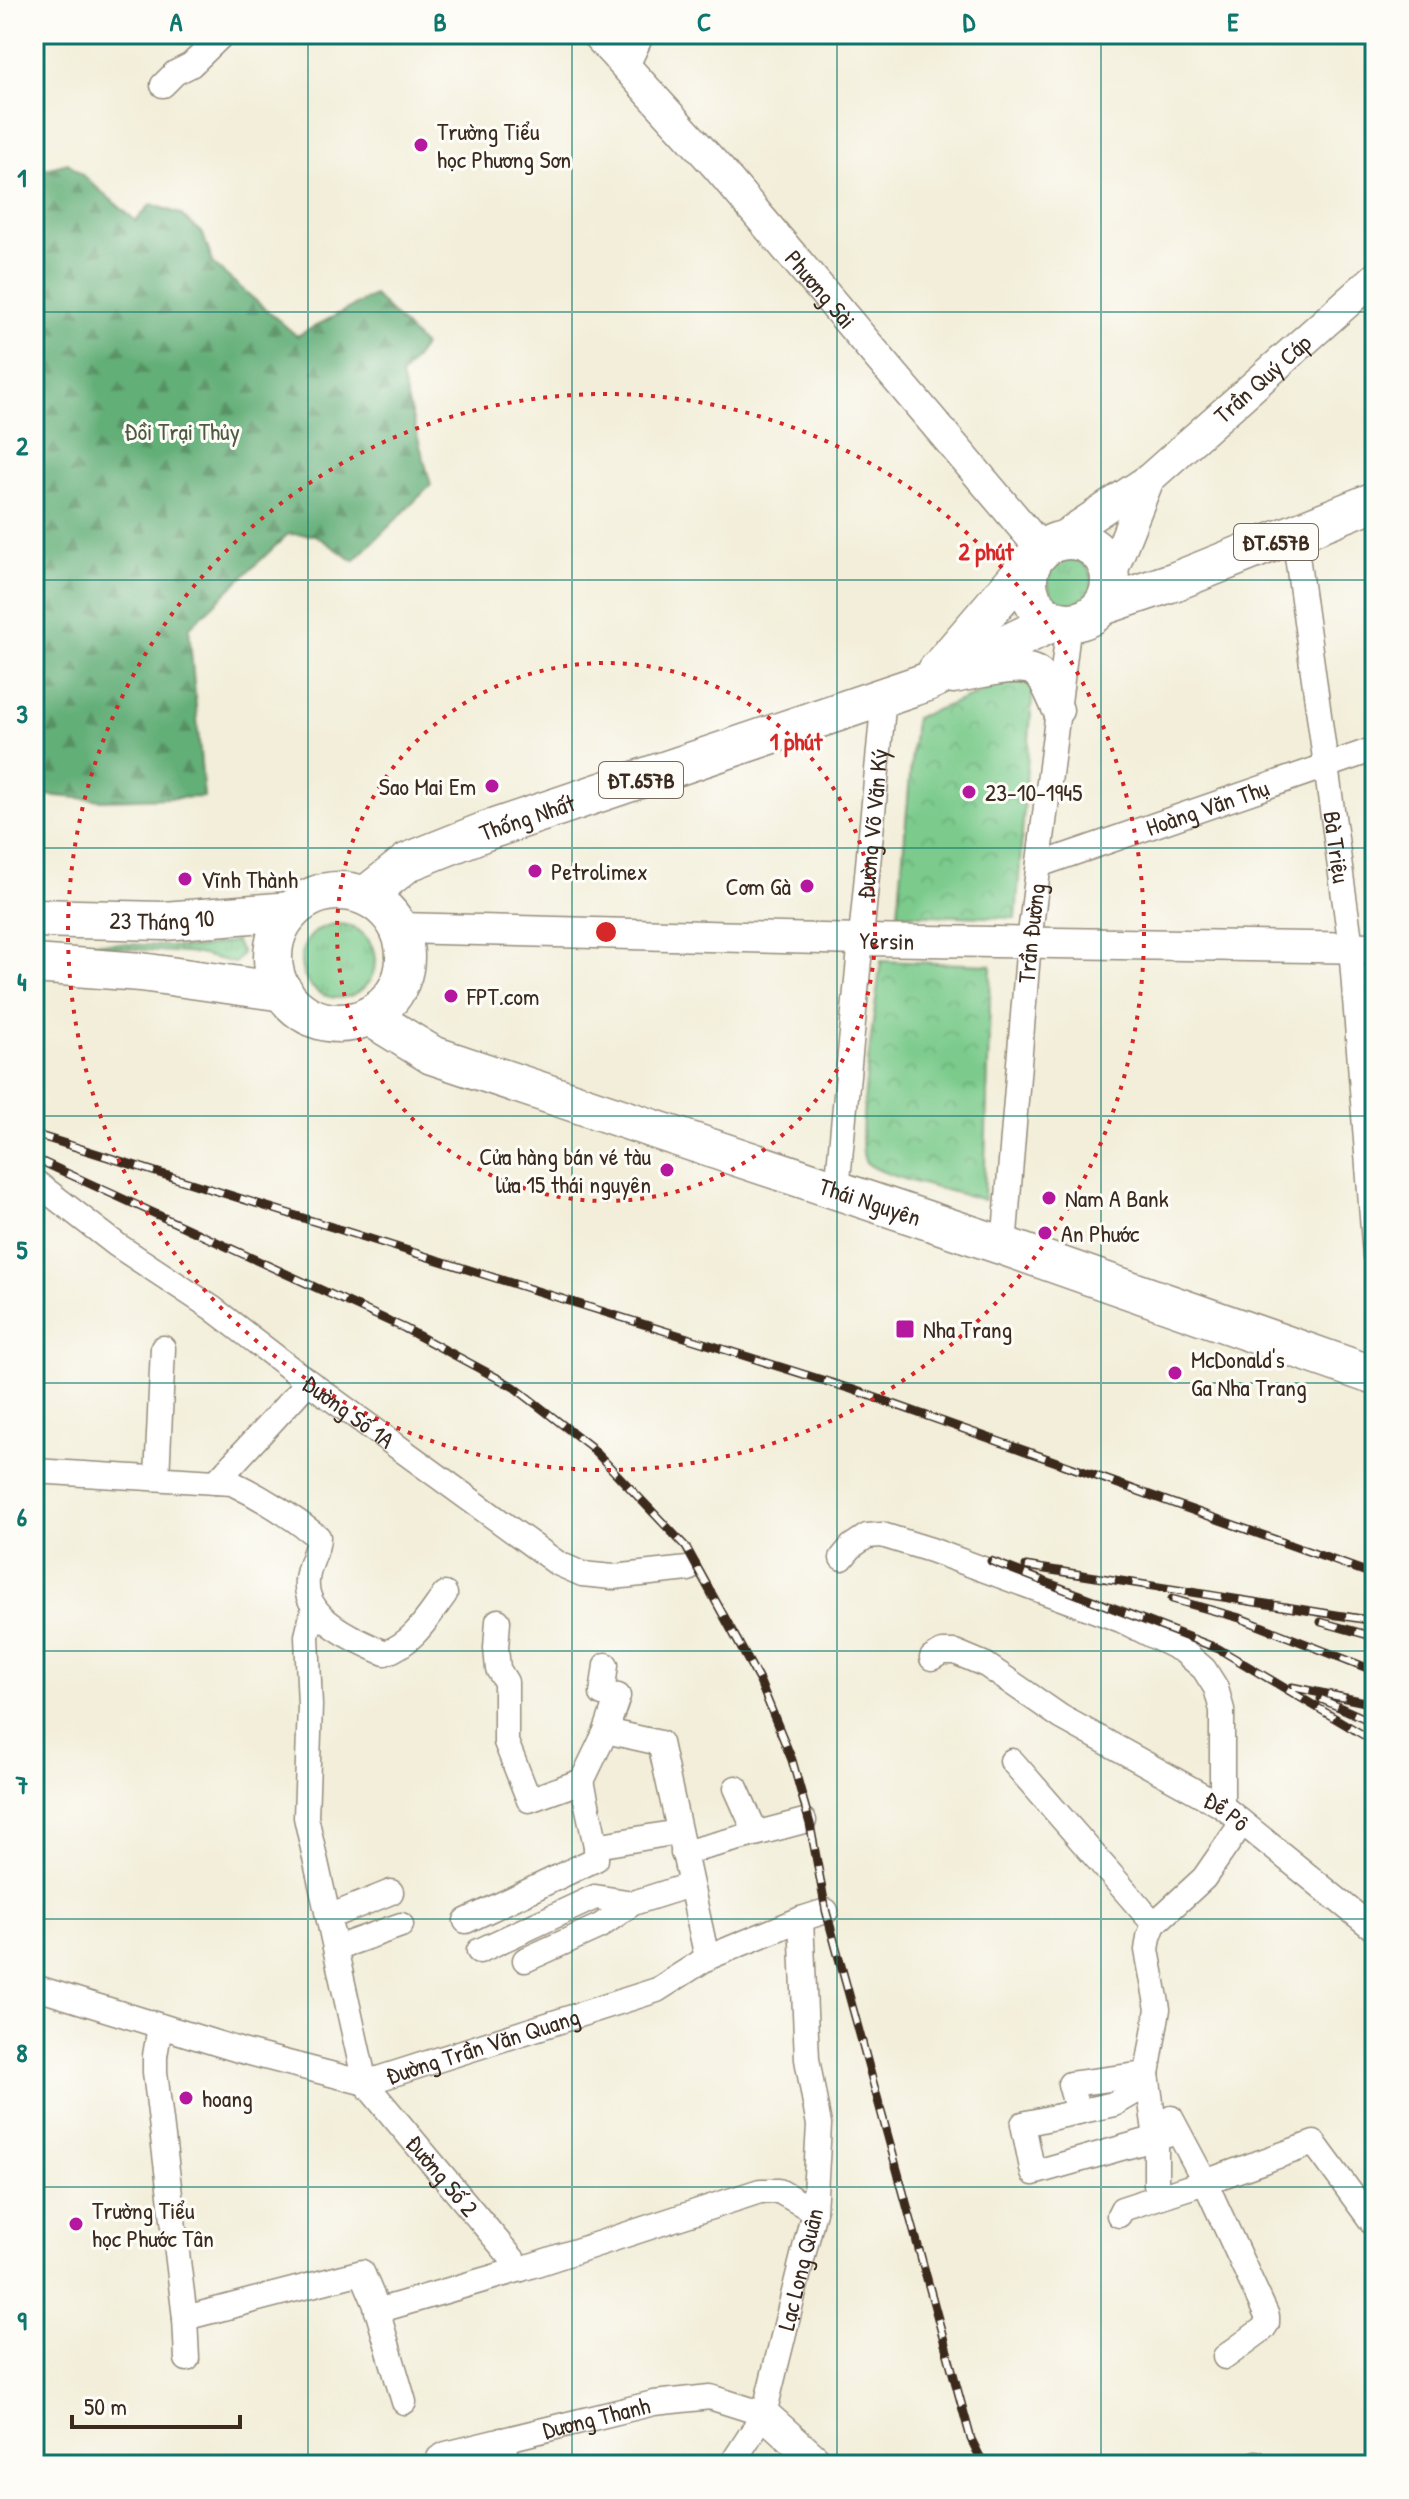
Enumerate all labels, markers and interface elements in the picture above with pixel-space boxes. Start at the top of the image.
text: A [170,4,183,39]
text: B [433,4,447,39]
text: C [697,4,711,39]
text: D [963,4,976,39]
text: E [1227,4,1239,39]
place label: Trường Tiểu học Phương Sơn [437,115,571,175]
marker: Trường Tiểu học Phương Sơn [412,136,430,154]
text: 1 [17,160,27,195]
street label: Phương Sài [778,243,863,335]
street label: Trần Quý Cáp [1207,326,1318,430]
park label: Đồi Trại Thủy [124,415,240,447]
text: 2 [16,428,29,463]
road number: ĐT.657B [1234,524,1318,560]
text: 2 phút [959,535,1014,568]
text: 3 [16,696,28,731]
text: 1 phút [770,725,823,758]
street label: Đường Võ Văn Ký [849,747,895,900]
road number: ĐT.657B [599,762,683,798]
place label: Sao Mai Em [379,770,476,802]
street label: Hoàng Văn Thụ [1142,771,1273,843]
place label: 23-10-1945 [985,776,1083,808]
marker: Sao Mai Em [483,777,501,795]
marker: 23-10-1945 [960,783,978,801]
street label: Thống Nhất [474,786,580,848]
street label: Bà Triệu [1316,809,1358,885]
place label: Petrolimex [551,855,648,887]
marker: Petrolimex [526,862,544,880]
place label: Vĩnh Thành [201,863,298,895]
marker: Vĩnh Thành [176,870,194,888]
place label: Cơm Gà [725,870,791,902]
marker: Cơm Gà [798,877,816,895]
street label: Trần Đường [1010,881,1052,984]
street label: 23 Tháng 10 [109,901,215,937]
centre of rings [592,918,620,946]
street label: Yersin [859,924,915,957]
text: 4 [17,964,27,999]
place label: FPT.com [466,980,539,1012]
marker: FPT.com [442,987,460,1005]
place label: Cửa hàng bán vé tàu lửa 15 thái nguyên [479,1140,651,1200]
marker: Cửa hàng bán vé tàu lửa 15 thái nguyên [658,1161,676,1179]
street label: Thái Nguyên [815,1169,925,1233]
place label: Nam A Bank [1065,1182,1169,1214]
marker: Nam A Bank [1040,1189,1058,1207]
place label: An Phước [1061,1217,1140,1249]
marker: An Phước [1036,1224,1054,1242]
text: 5 [17,1232,28,1267]
place label: Nha Trang [923,1313,1012,1345]
marker: Nha Trang [894,1318,916,1340]
place label: McDonald's Ga Nha Trang [1191,1343,1307,1403]
marker: McDonald's Ga Nha Trang [1166,1364,1184,1382]
street label: Đường Số 1A [296,1367,401,1456]
text: 6 [17,1499,28,1534]
text: 7 [15,1767,29,1802]
street label: Đề Pô [1198,1783,1257,1838]
street label: Đường Trần Văn Quang [382,2000,583,2091]
text: 8 [16,2035,28,2070]
place label: hoang [202,2082,253,2114]
marker: hoang [177,2089,195,2107]
street label: Đường Số 2 [399,2128,486,2223]
place label: Trường Tiểu học Phước Tân [92,2194,214,2254]
street label: Lạc Long Quân [769,2205,830,2333]
marker: Trường Tiểu học Phước Tân [67,2215,85,2233]
text: 9 [17,2303,27,2338]
scale bar [72,2379,240,2429]
street label: Dương Thanh [539,2389,653,2446]
text: 50 m [84,2390,127,2422]

